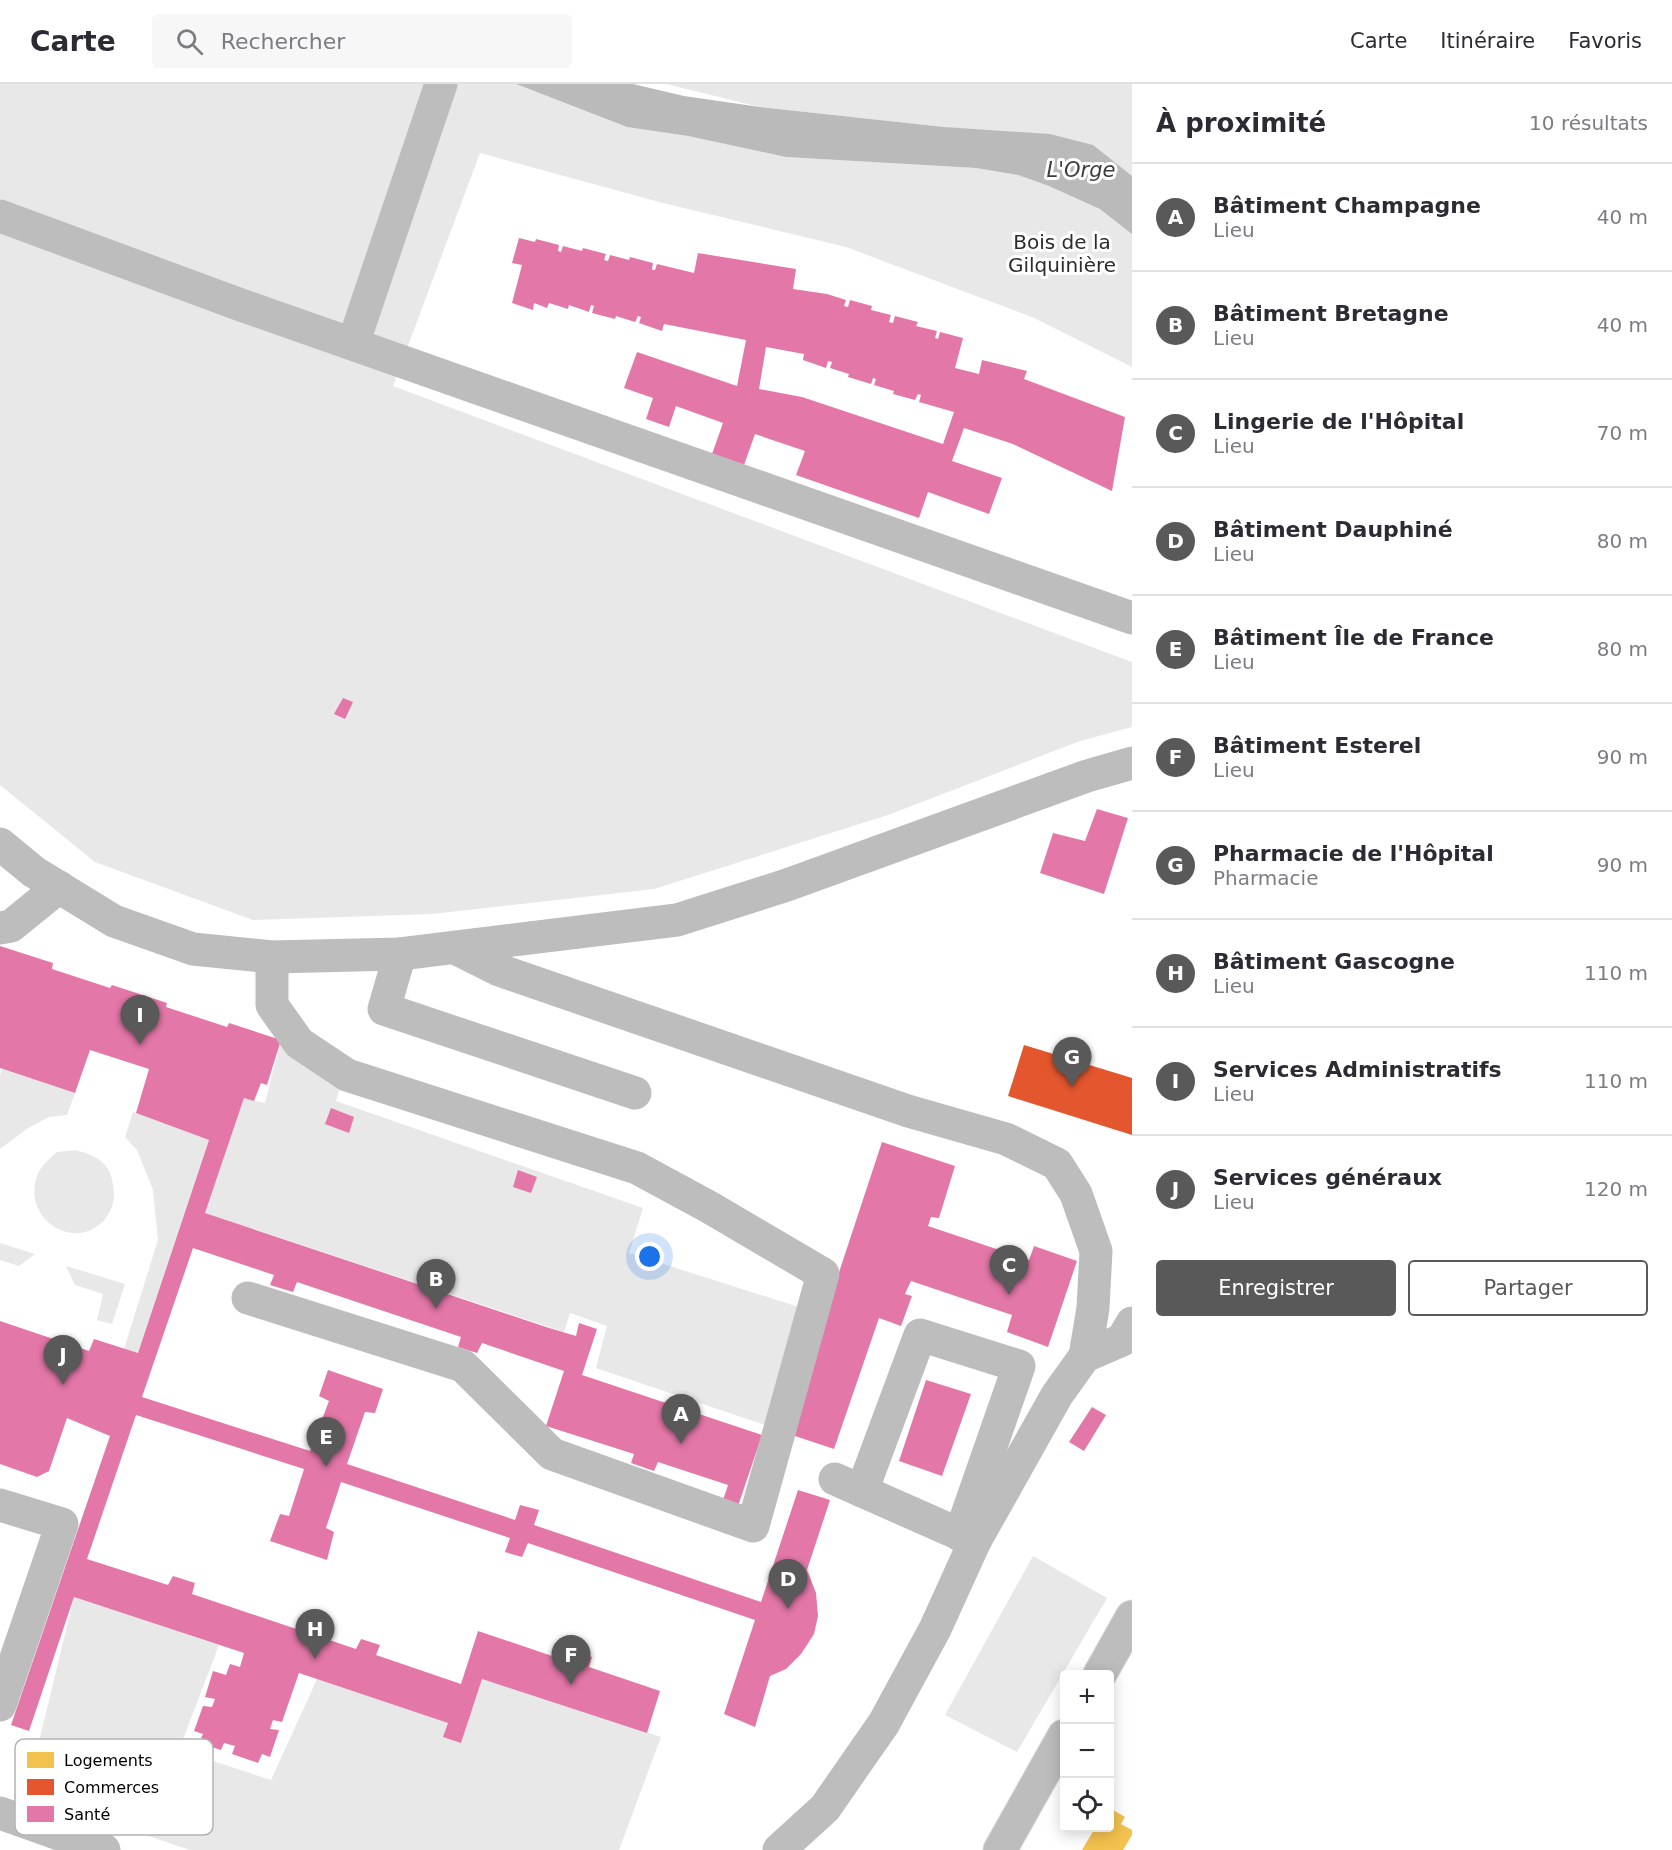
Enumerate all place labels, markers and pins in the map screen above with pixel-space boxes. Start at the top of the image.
pin: I [120,996,160,1045]
pin: G [1052,1038,1092,1087]
pin: C [990,1246,1028,1295]
pin: B [416,1260,456,1309]
pin: J [44,1336,82,1385]
pin: A [662,1394,700,1444]
pin: E [306,1418,346,1467]
pin: D [768,1560,808,1609]
pin: H [296,1610,334,1659]
pin: F [552,1636,590,1685]

